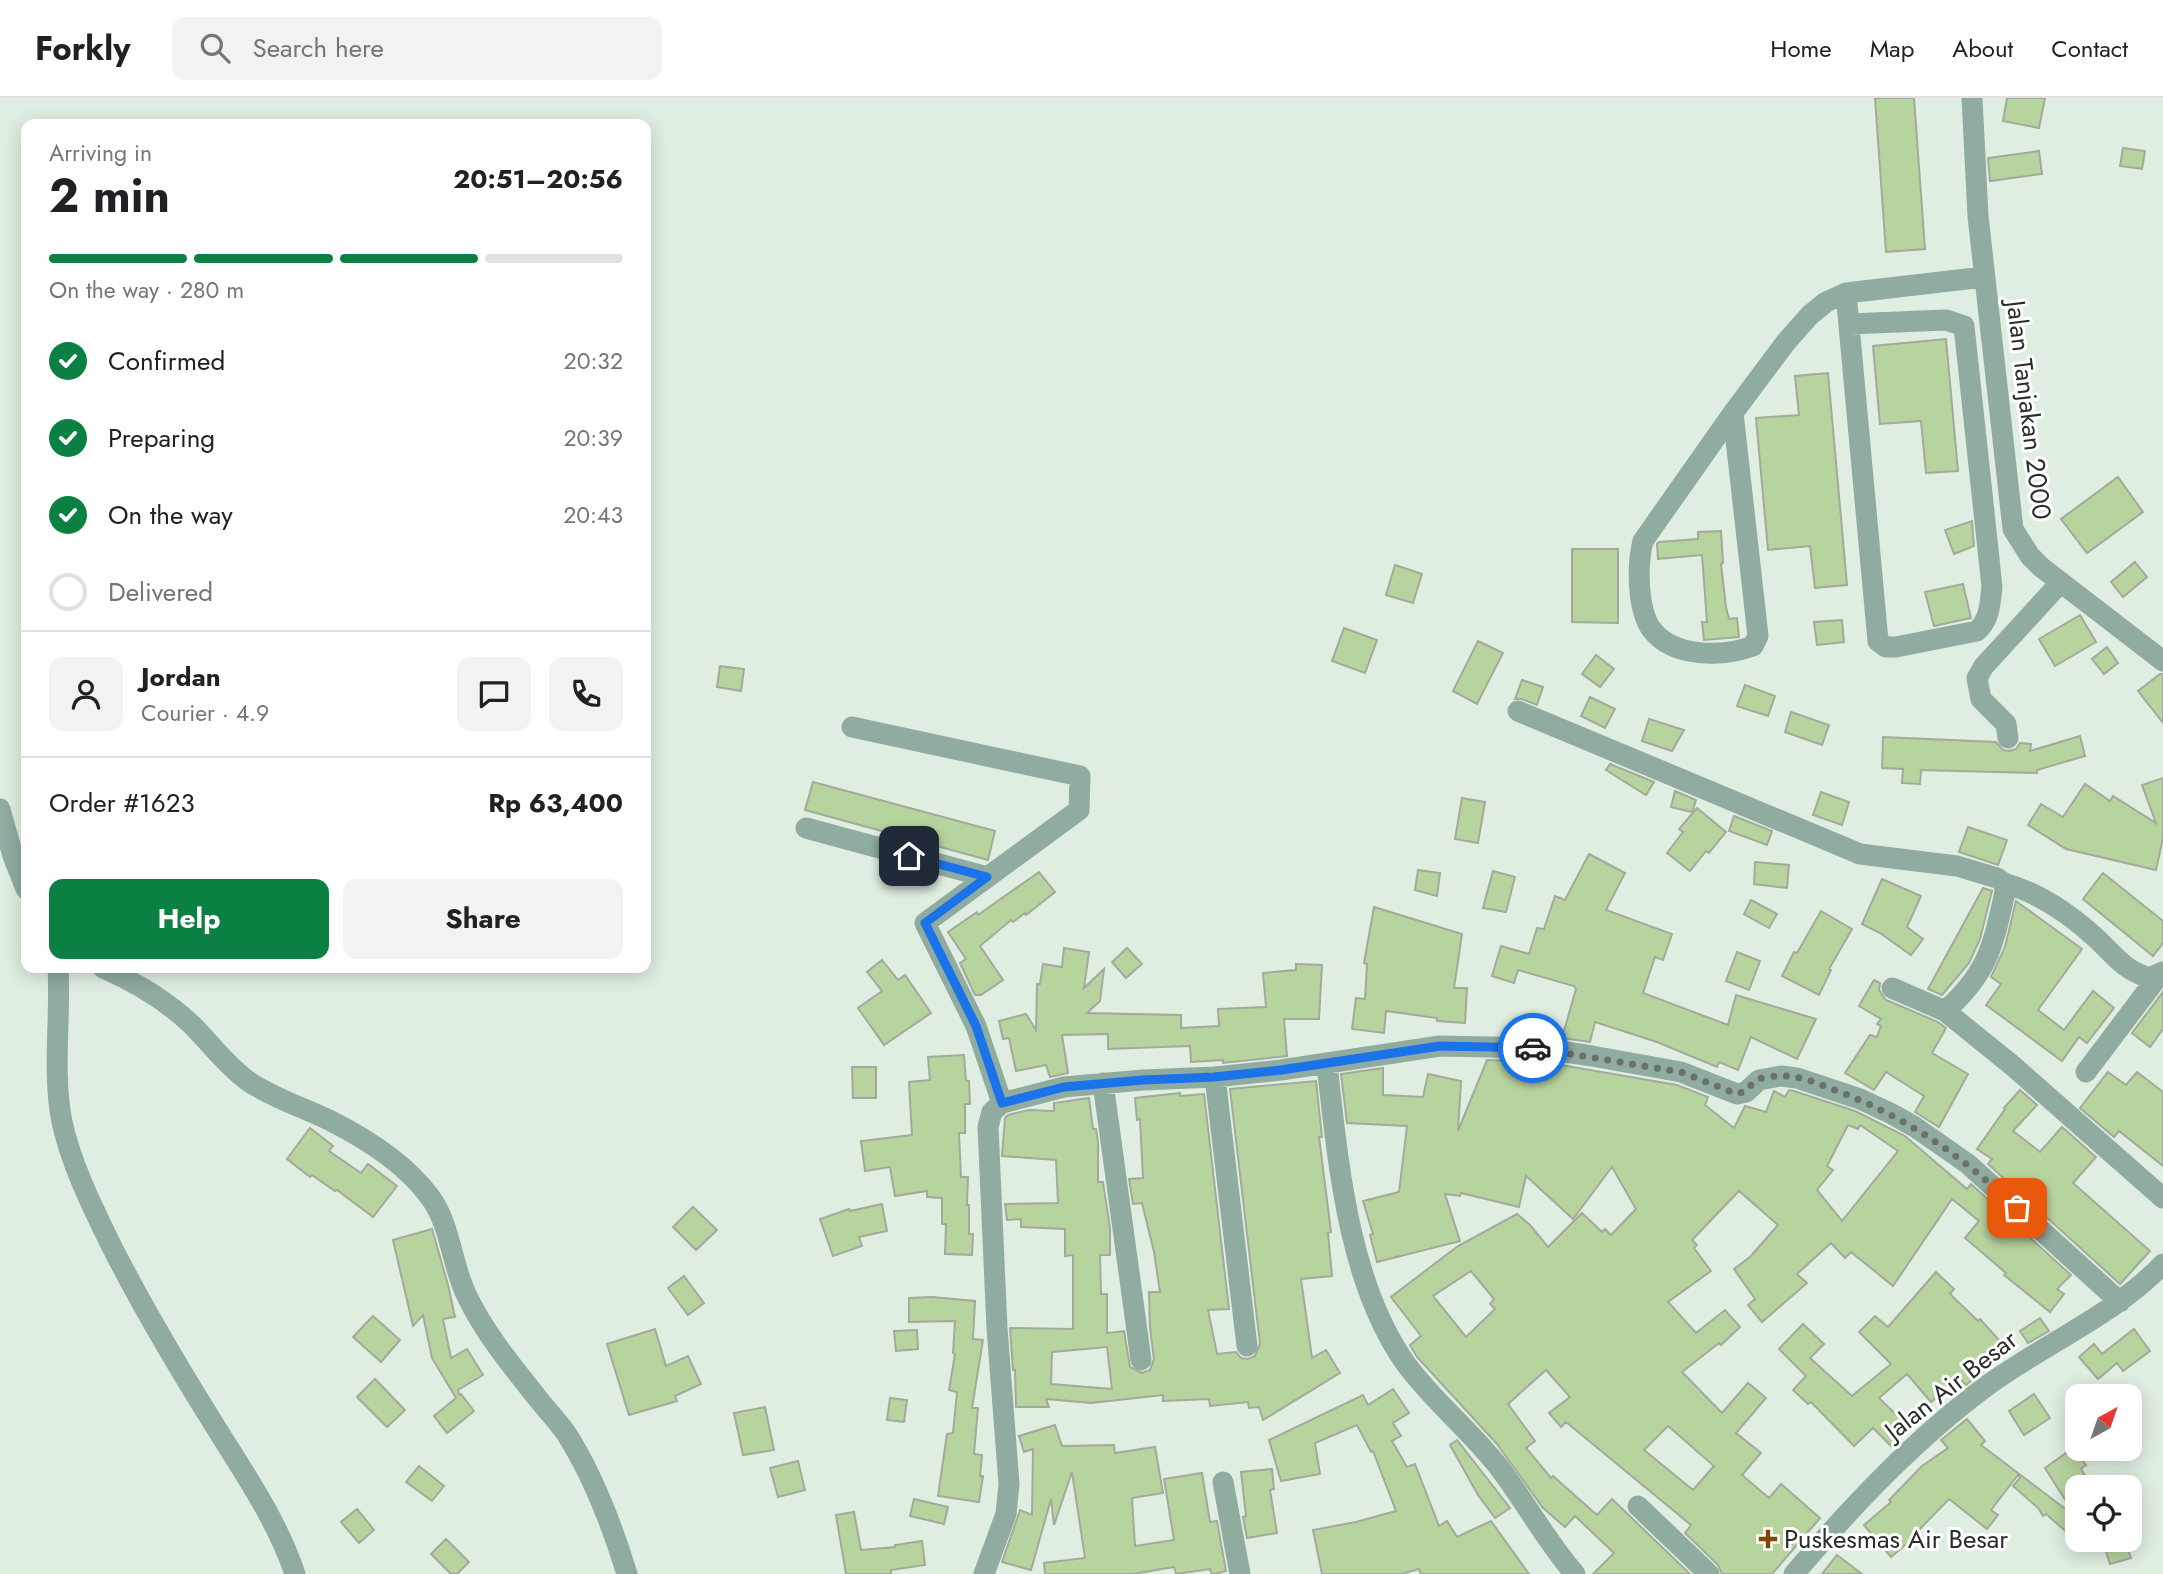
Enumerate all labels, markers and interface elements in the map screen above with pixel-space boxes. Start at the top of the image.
search box [172,17,662,80]
text: Forkly [35,25,130,72]
icon: search [196,29,234,67]
text: Search here [252,29,384,67]
text: Home [1770,31,1832,66]
text: Map [1870,31,1914,66]
text: About [1952,31,2013,66]
text: Contact [2051,31,2128,66]
text: Arriving in [49,136,152,170]
text: 20:51–20:56 [453,160,623,198]
text: 2 min [49,163,170,229]
text: On the way · 280 m [49,273,244,307]
street label: Jalan Tanjakan 2000 [1996,295,2061,522]
icon: check [49,342,87,380]
text: Confirmed [108,342,225,380]
text: 20:32 [564,344,623,378]
icon: check [49,419,87,457]
text: Preparing [108,419,215,457]
text: 20:39 [563,421,623,455]
icon: check [49,496,87,534]
text: On the way [108,496,233,534]
text: 20:43 [563,498,623,532]
text: Delivered [108,573,213,611]
button: person [49,657,123,731]
button: chat [457,657,531,731]
button: phone [549,657,623,731]
text: Jordan [141,658,221,696]
text: Courier · 4.9 [141,696,269,730]
text: Order #1623 [49,784,195,822]
text: Rp 63,400 [488,784,623,822]
pin [879,826,939,886]
icon: home [890,837,928,875]
button: Help [49,879,329,959]
button: Share [343,879,623,959]
courier [1498,1013,1568,1083]
icon: car [1514,1029,1552,1067]
pin [1987,1178,2047,1238]
icon: bag [1998,1189,2036,1227]
street label: Jalan Air Besar [1874,1321,2025,1451]
north arrow [2065,1384,2142,1461]
map controls [2065,1384,2142,1552]
button: locate [2065,1475,2142,1552]
place label: Puskesmas Air Besar [1784,1520,2008,1558]
marker: Puskesmas Air Besar [1758,1529,1778,1549]

